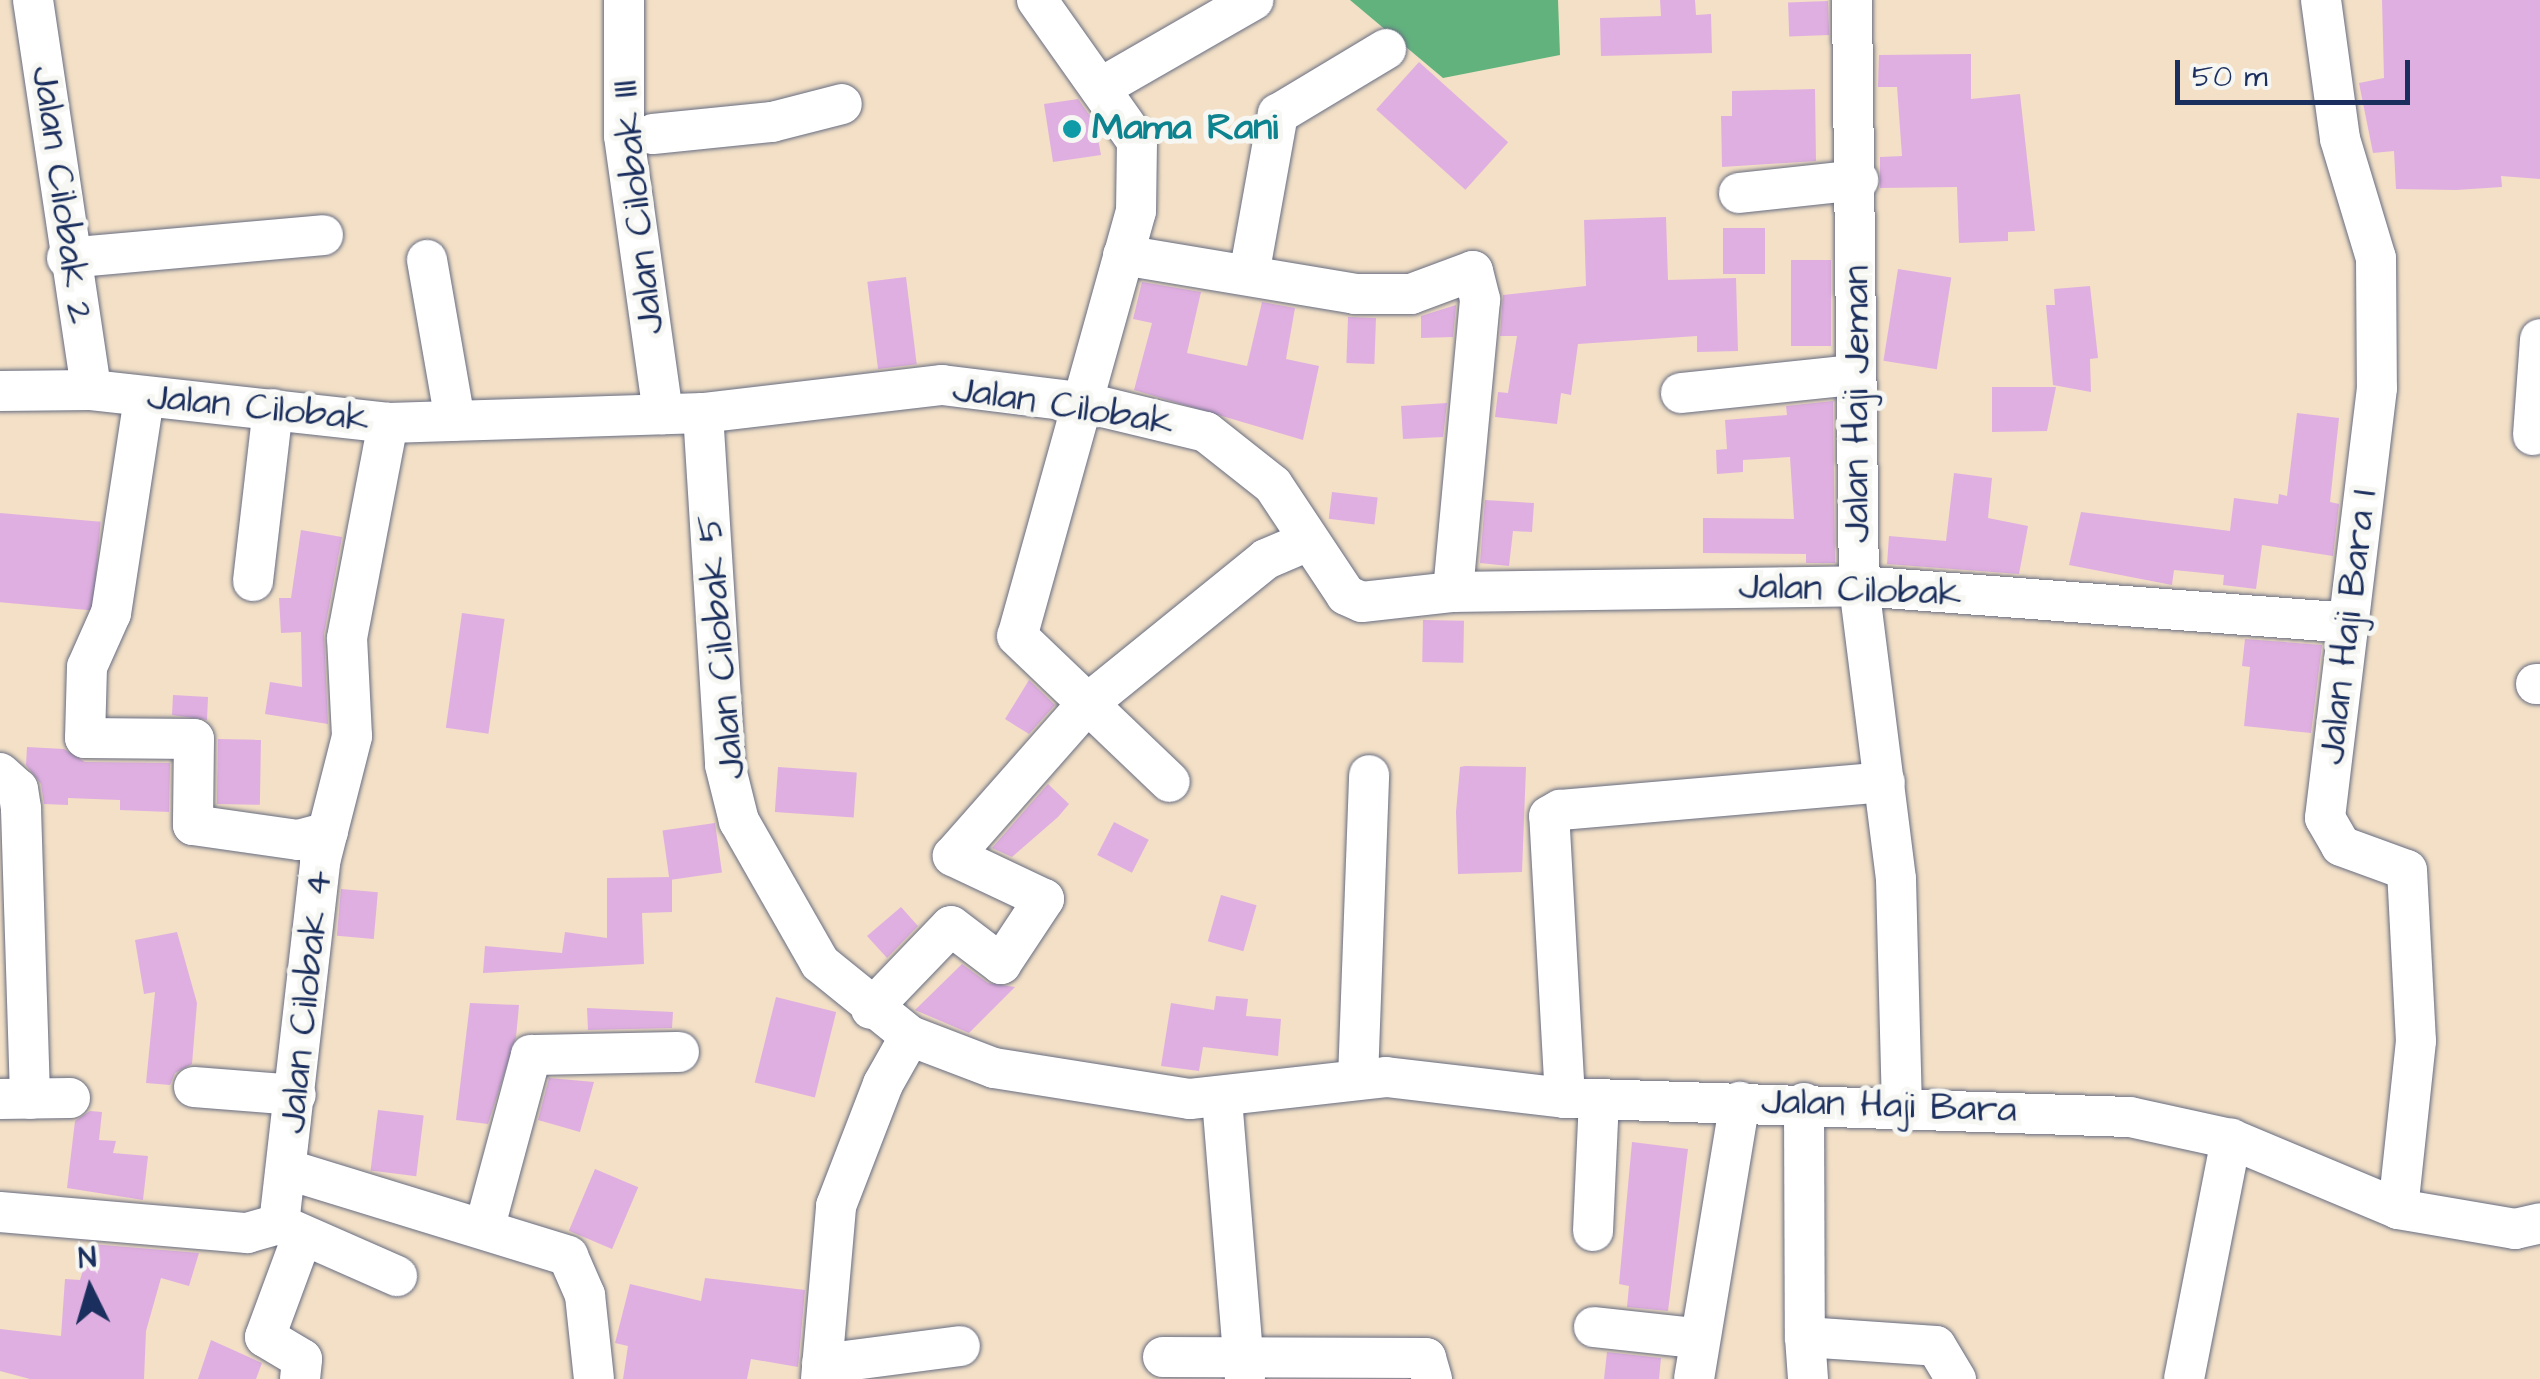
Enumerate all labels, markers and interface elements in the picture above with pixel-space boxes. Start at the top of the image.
scale bar [2180,40,2415,102]
text: 50 m [2192,56,2268,98]
street label: Jalan Cilobak 2 [20,63,102,327]
street label: Jalan Cilobak III [603,78,675,336]
place label: Mama Rani [1092,106,1278,152]
marker: Mama Rani [1061,118,1083,140]
street label: Jalan Haji Jeman [1835,265,1881,543]
street label: Jalan Cilobak [949,367,1177,447]
street label: Jalan Cilobak [145,375,371,443]
street label: Jalan Haji Bara I [2310,487,2388,767]
street label: Jalan Cilobak 5 [688,513,756,781]
street label: Jalan Cilobak [1738,564,1962,618]
street label: Jalan Cilobak 4 [271,868,343,1136]
street label: Jalan Haji Bara [1760,1080,2018,1134]
text: N [77,1238,98,1279]
north arrow [40,1239,140,1339]

